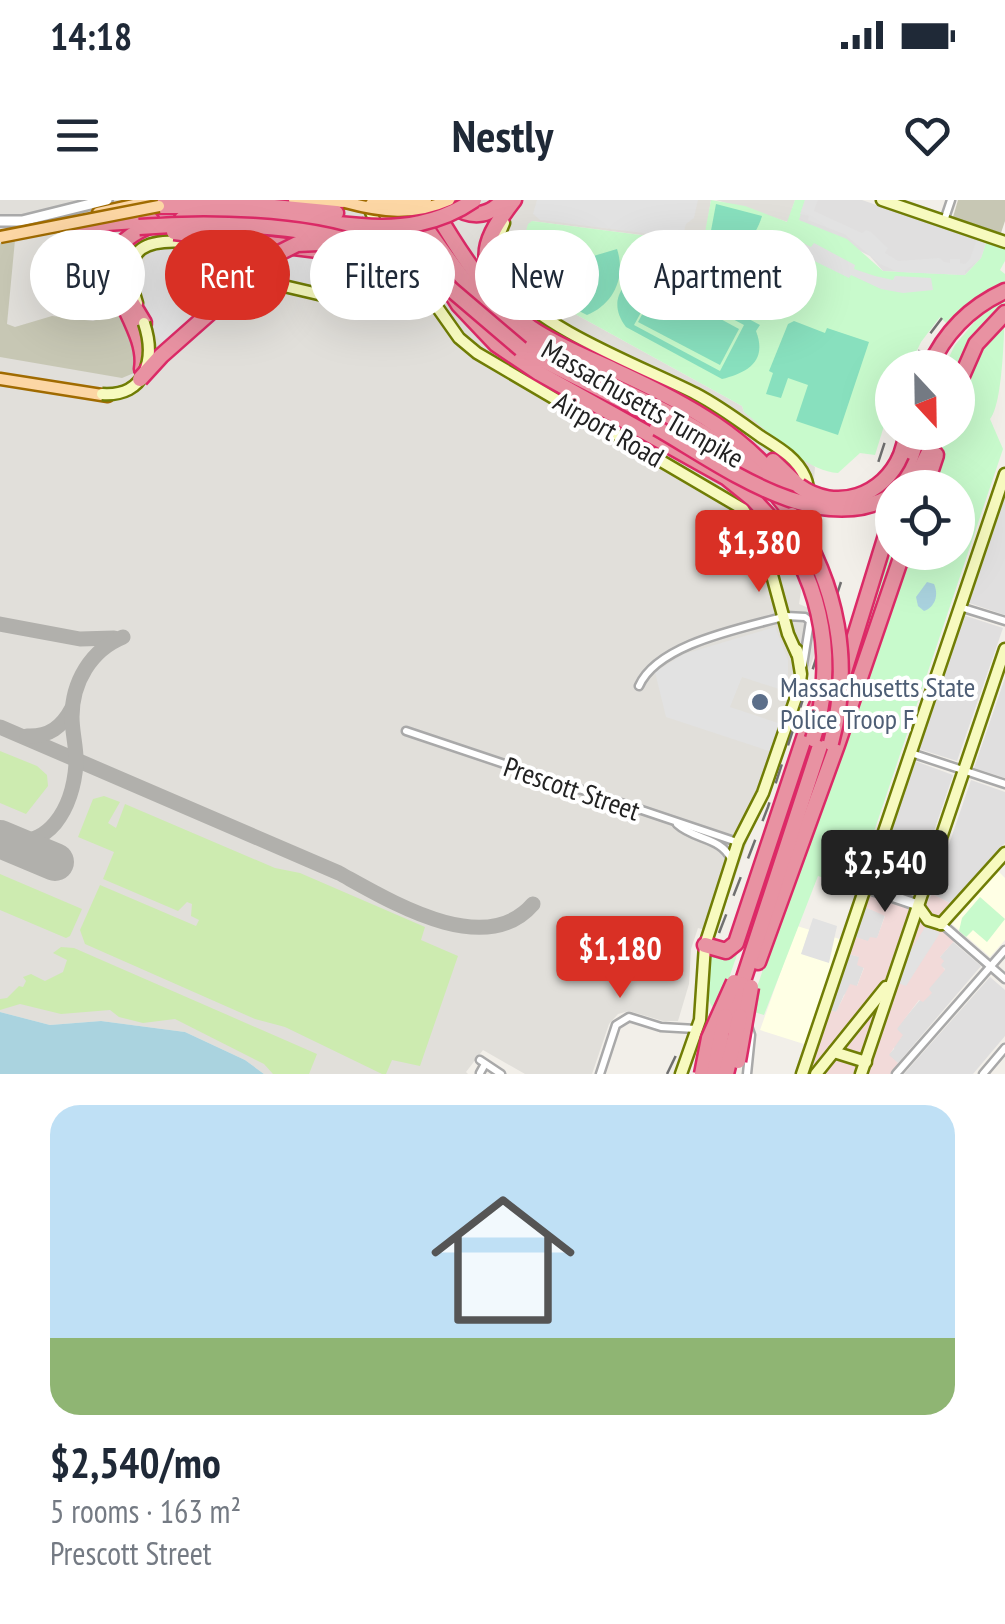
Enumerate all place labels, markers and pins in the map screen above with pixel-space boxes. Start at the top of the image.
pin: $1,380 [678,510,840,595]
place label: Massachusetts State Police Troop F [780,668,975,737]
marker: Massachusetts State Police Troop F [749,691,771,713]
pin: $2,540 [804,830,966,915]
pin: $1,180 [539,916,701,1001]

